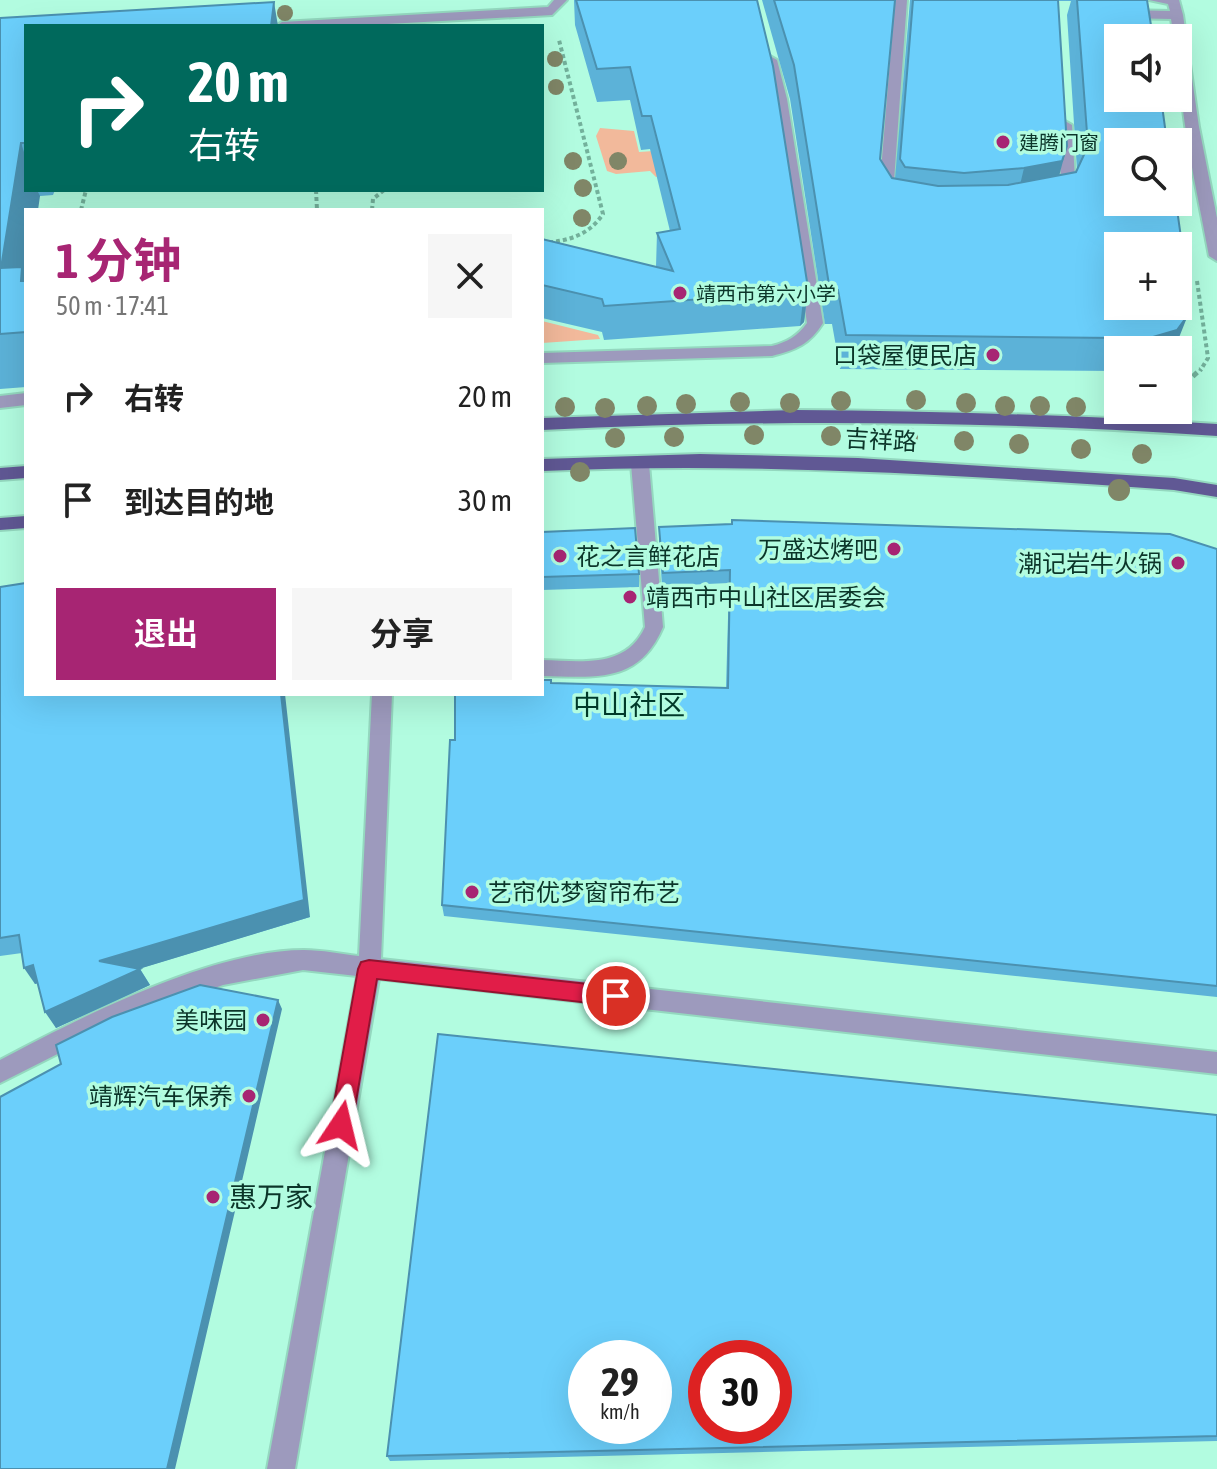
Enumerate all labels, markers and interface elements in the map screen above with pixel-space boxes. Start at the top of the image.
map controls [1104,24,1192,424]
button: sound [1104,24,1192,112]
text: 20 m [188,50,289,114]
icon: right [56,56,160,160]
text: 右转 [188,124,260,166]
button: search [1104,128,1192,216]
place label: 建腾门窗 [1019,131,1099,154]
marker: 建腾门窗 [994,133,1012,151]
button: + [1104,232,1192,320]
text: 1 分钟 [56,233,181,288]
button: close [428,234,512,318]
place label: 靖西市第六小学 [696,282,836,305]
marker: 靖西市第六小学 [671,284,689,302]
text: 50 m · 17:41 [56,291,169,321]
button: − [1104,336,1192,424]
place label: 口袋屋便民店 [833,342,977,369]
marker: 口袋屋便民店 [984,346,1002,364]
icon: right [56,374,100,418]
text: 20 m [458,379,512,413]
text: 右转 [124,381,184,415]
street label: 吉祥路 [844,425,918,455]
icon: arrive [56,478,100,522]
text: 30 m [458,483,512,517]
text: 到达目的地 [124,485,274,519]
place label: 万盛达烤吧 [758,536,878,563]
marker: 万盛达烤吧 [885,540,903,558]
place label: 花之言鲜花店 [576,543,720,570]
marker: 花之言鲜花店 [551,547,569,565]
place label: 潮记岩牛火锅 [1018,550,1162,577]
marker: 潮记岩牛火锅 [1169,554,1187,572]
place label: 靖西市中山社区居委会 [646,584,886,611]
button: 退出 [56,588,276,680]
button: 分享 [292,588,512,680]
marker: 靖西市中山社区居委会 [621,588,639,606]
district label: 中山社区 [573,689,685,721]
place label: 艺帘优梦窗帘布艺 [488,879,680,906]
marker: 艺帘优梦窗帘布艺 [463,883,481,901]
pin [582,962,650,1030]
icon: arrive [594,974,638,1018]
place label: 美味园 [175,1007,247,1034]
marker: 美味园 [254,1011,272,1029]
place label: 靖辉汽车保养 [89,1083,233,1110]
position arrow [299,1083,383,1167]
marker: 靖辉汽车保养 [240,1087,258,1105]
place label: 惠万家 [229,1181,313,1213]
marker: 惠万家 [204,1188,222,1206]
speed limit sign: 30 [688,1340,792,1444]
text: 29 [601,1359,639,1404]
text: km/h [600,1400,640,1423]

